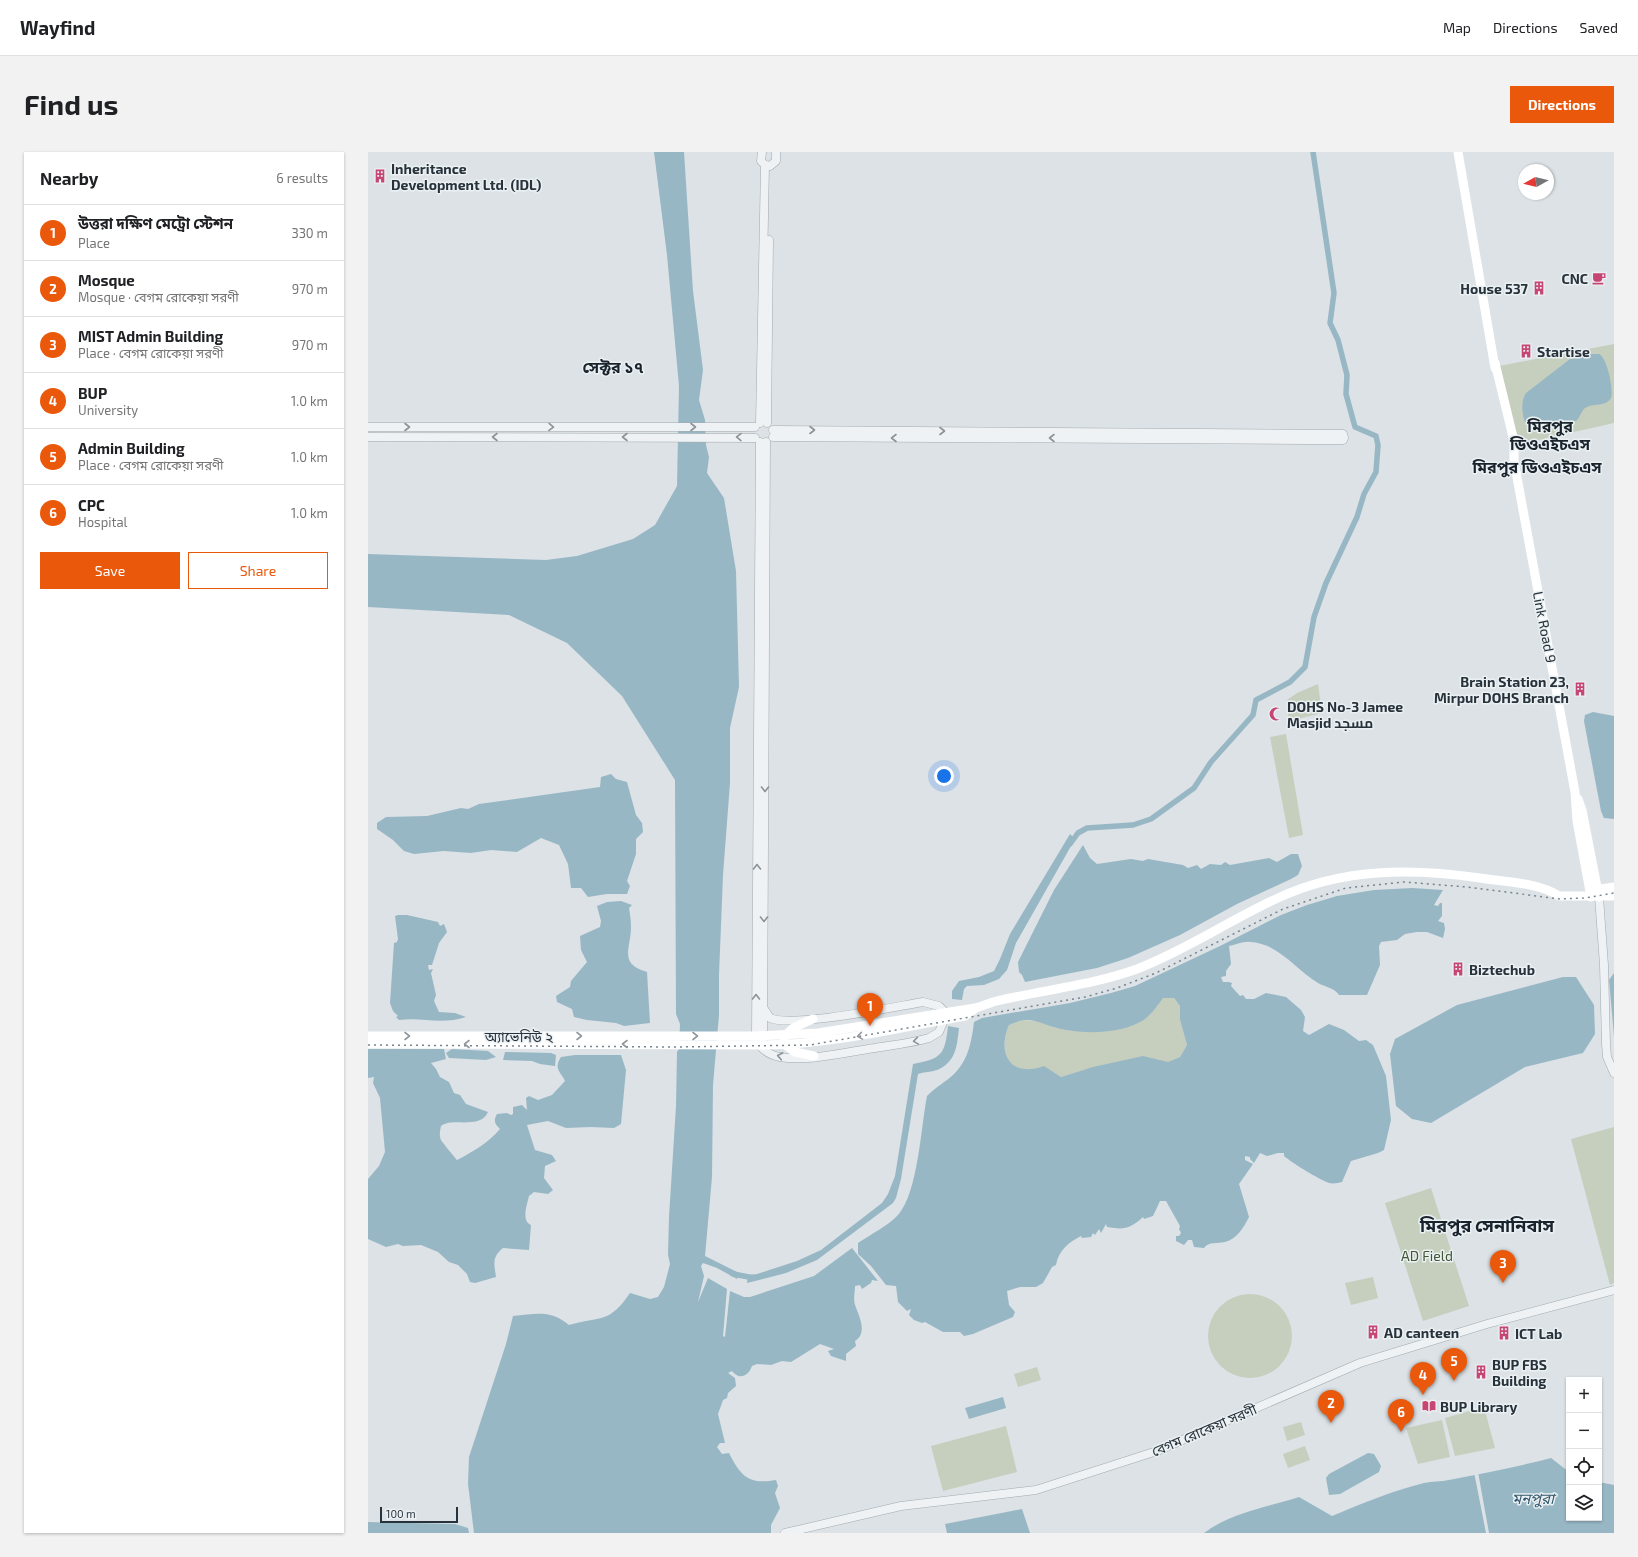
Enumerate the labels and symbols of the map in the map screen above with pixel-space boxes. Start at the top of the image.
place label: Inheritance Development Ltd. (IDL) [391,160,541,193]
north arrow [1518,164,1554,200]
building icon: Inheritance Development Ltd. (IDL) [372,168,388,184]
place label: CNC [1561,270,1588,287]
cafe icon: CNC [1591,270,1607,286]
place label: House 537 [1460,280,1529,297]
building icon: House 537 [1531,280,1547,296]
building icon: Startise [1518,343,1534,359]
place label: Startise [1537,343,1590,360]
district label: সেক্টর ১৭ [582,357,644,376]
district label: মিরপুর ডিওএইচএস [1509,416,1591,453]
one-way arrow [404,423,410,431]
one-way arrow [548,423,554,431]
one-way arrow [690,423,696,431]
one-way arrow [809,426,815,434]
one-way arrow [939,427,945,435]
one-way arrow [492,433,498,441]
one-way arrow [622,433,628,441]
one-way arrow [736,433,742,442]
one-way arrow [891,434,897,442]
one-way arrow [1049,434,1055,442]
district label: মিরপুর ডিওএইচএস [1472,457,1602,478]
street label: Link Road 9 [1530,590,1560,664]
place label: Brain Station 23, Mirpur DOHS Branch [1434,673,1569,706]
building icon: Brain Station 23, Mirpur DOHS Branch [1572,681,1588,697]
place label: DOHS No-3 Jamee Masjid مسجد [1287,698,1403,731]
mosque icon: DOHS No-3 Jamee Masjid مسجد [1268,706,1284,722]
your location [934,766,954,786]
one-way arrow [760,786,769,792]
one-way arrow [753,864,761,870]
one-way arrow [760,916,768,922]
building icon: Biztechub [1450,961,1466,977]
place label: Biztechub [1469,961,1535,978]
pin: 1 [857,993,883,1026]
one-way arrow [752,994,760,1000]
street label: অ্যাভেনিউ ২ [484,1028,554,1045]
one-way arrow [857,1031,863,1039]
one-way arrow [404,1032,410,1040]
one-way arrow [576,1032,582,1040]
one-way arrow [692,1032,698,1040]
one-way arrow [913,1036,919,1045]
one-way arrow [464,1040,470,1048]
one-way arrow [622,1040,628,1049]
one-way arrow [777,1053,783,1061]
district label: মিরপুর সেনানিবাস [1419,1214,1554,1237]
park label: AD Field [1401,1247,1453,1264]
pin: 3 [1490,1250,1516,1283]
building icon: AD canteen [1365,1324,1381,1340]
place label: AD canteen [1384,1324,1459,1341]
building icon: ICT Lab [1496,1325,1512,1341]
place label: ICT Lab [1515,1325,1562,1342]
pin: 5 [1441,1348,1467,1381]
place label: BUP FBS Building [1492,1356,1547,1389]
pin: 4 [1410,1362,1436,1395]
building icon: BUP FBS Building [1473,1364,1489,1380]
pin: 2 [1318,1390,1344,1423]
library icon: BUP Library [1421,1398,1437,1414]
place label: BUP Library [1440,1398,1518,1415]
pin: 6 [1388,1399,1414,1432]
street label: বেগম রোকেয়া সরণী [1149,1400,1259,1460]
water label: মনপুরা [1512,1489,1557,1508]
scale bar [380,1505,458,1524]

